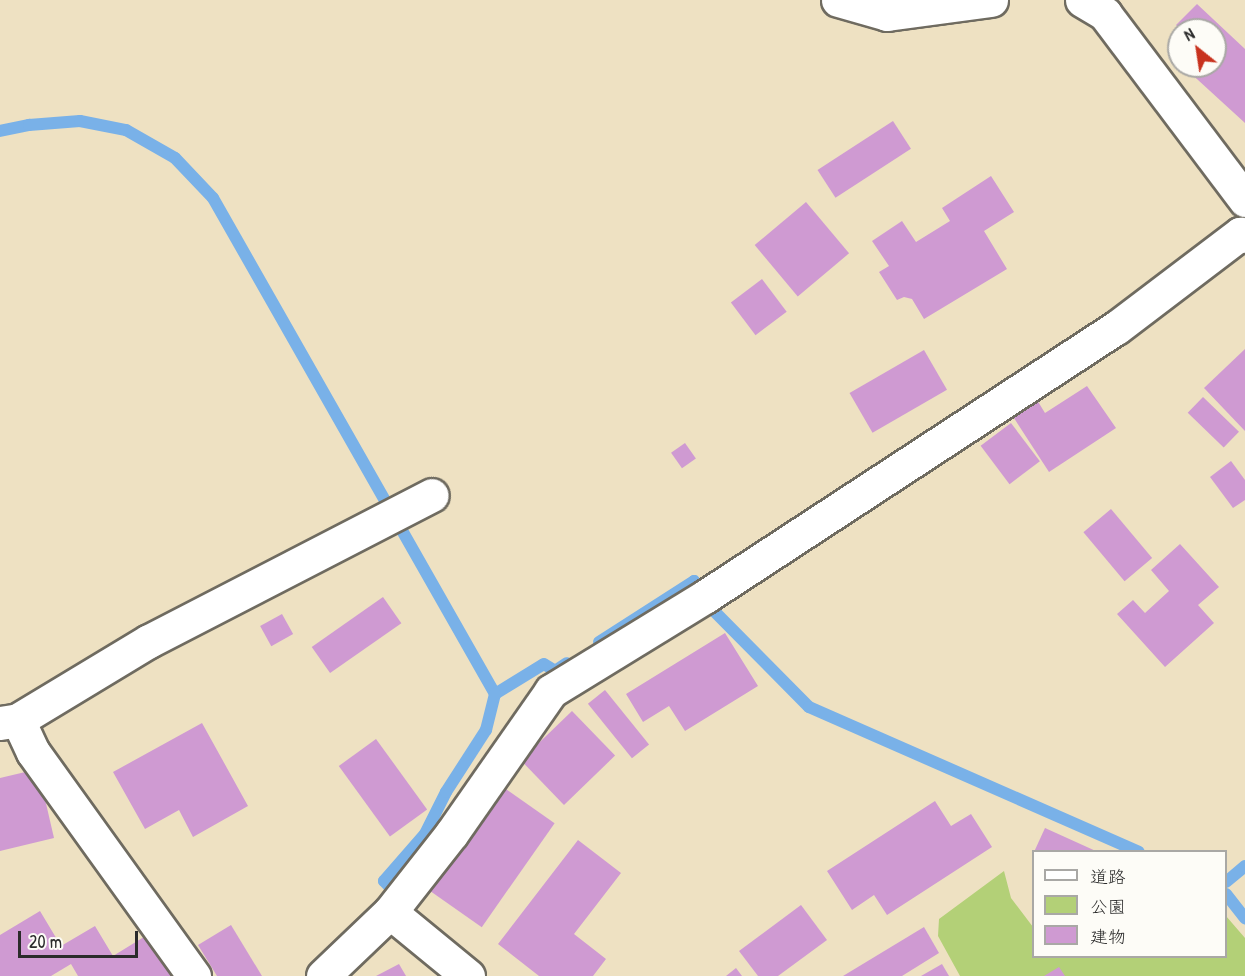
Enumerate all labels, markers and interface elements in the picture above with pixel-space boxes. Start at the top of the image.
north arrow [1167,18,1227,78]
text: N [1180,22,1198,46]
legend [1032,850,1227,958]
text: 道路 [1090,864,1126,889]
text: 公園 [1090,894,1126,919]
scale bar [21,919,141,957]
text: 建物 [1090,924,1126,949]
text: 20 m [29,929,62,954]

